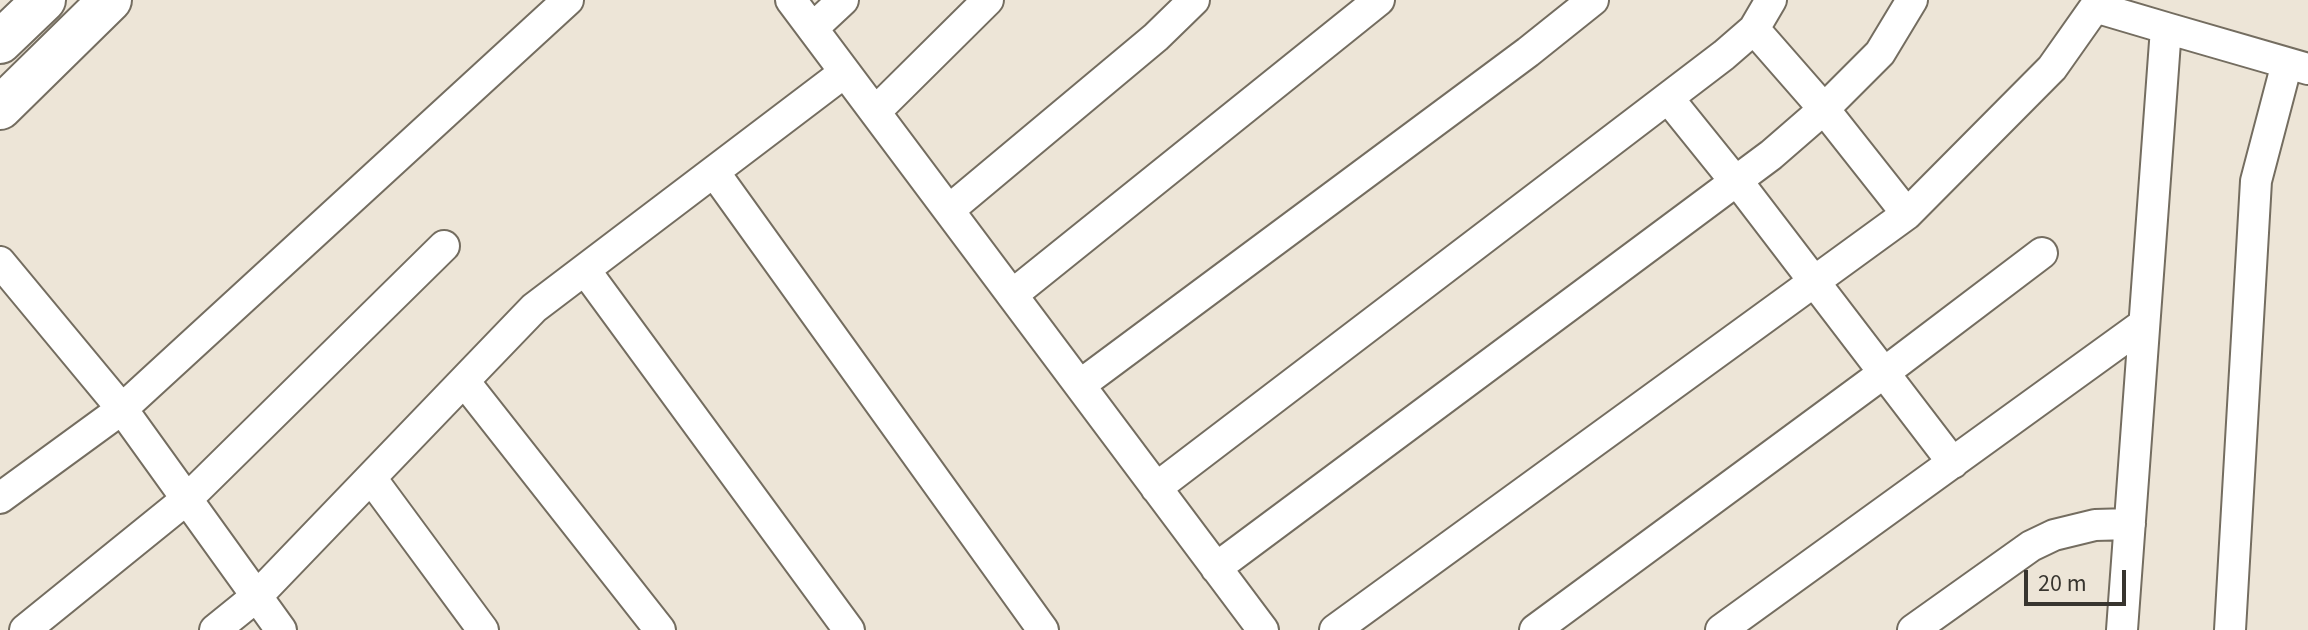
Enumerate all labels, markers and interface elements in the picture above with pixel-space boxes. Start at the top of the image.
scale bar [2028,554,2130,604]
text: 20 m [2038,566,2087,601]

